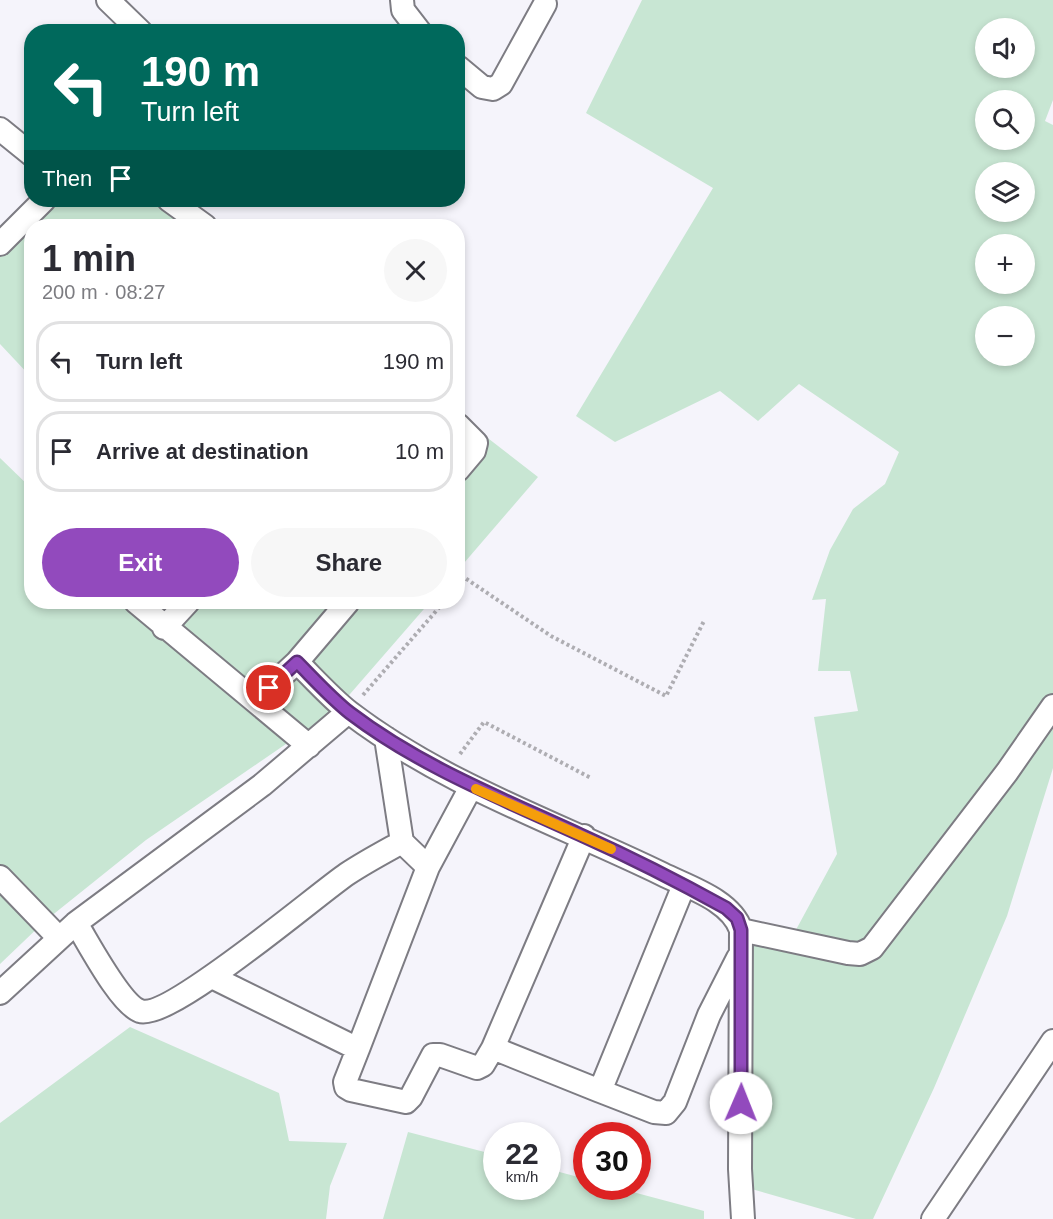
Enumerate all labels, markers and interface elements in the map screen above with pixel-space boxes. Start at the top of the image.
map controls [975,18,1035,366]
button: sound [975,18,1035,78]
icon: left [42,48,120,126]
text: 190 m [141,48,260,95]
button: search [975,90,1035,150]
text: Turn left [141,97,239,127]
icon: arrive [104,162,137,195]
button: layers [975,162,1035,222]
text: Then [42,166,92,191]
button: + [975,234,1035,294]
text: 1 min [42,238,136,279]
button: close [384,239,447,302]
text: 200 m · 08:27 [42,281,165,303]
button: − [975,306,1035,366]
icon: left [45,345,78,378]
text: Turn left [96,349,182,374]
text: 190 m [383,349,444,374]
icon: arrive [45,435,78,468]
text: Arrive at destination [96,439,309,464]
text: 10 m [395,439,444,464]
button: Exit [42,528,239,597]
button: Share [251,528,447,597]
pin [243,662,294,713]
icon: arrive [252,671,285,704]
position arrow [709,1071,773,1135]
speed limit sign: 30 [573,1122,651,1200]
text: 22 [505,1137,539,1170]
text: km/h [506,1168,538,1185]

